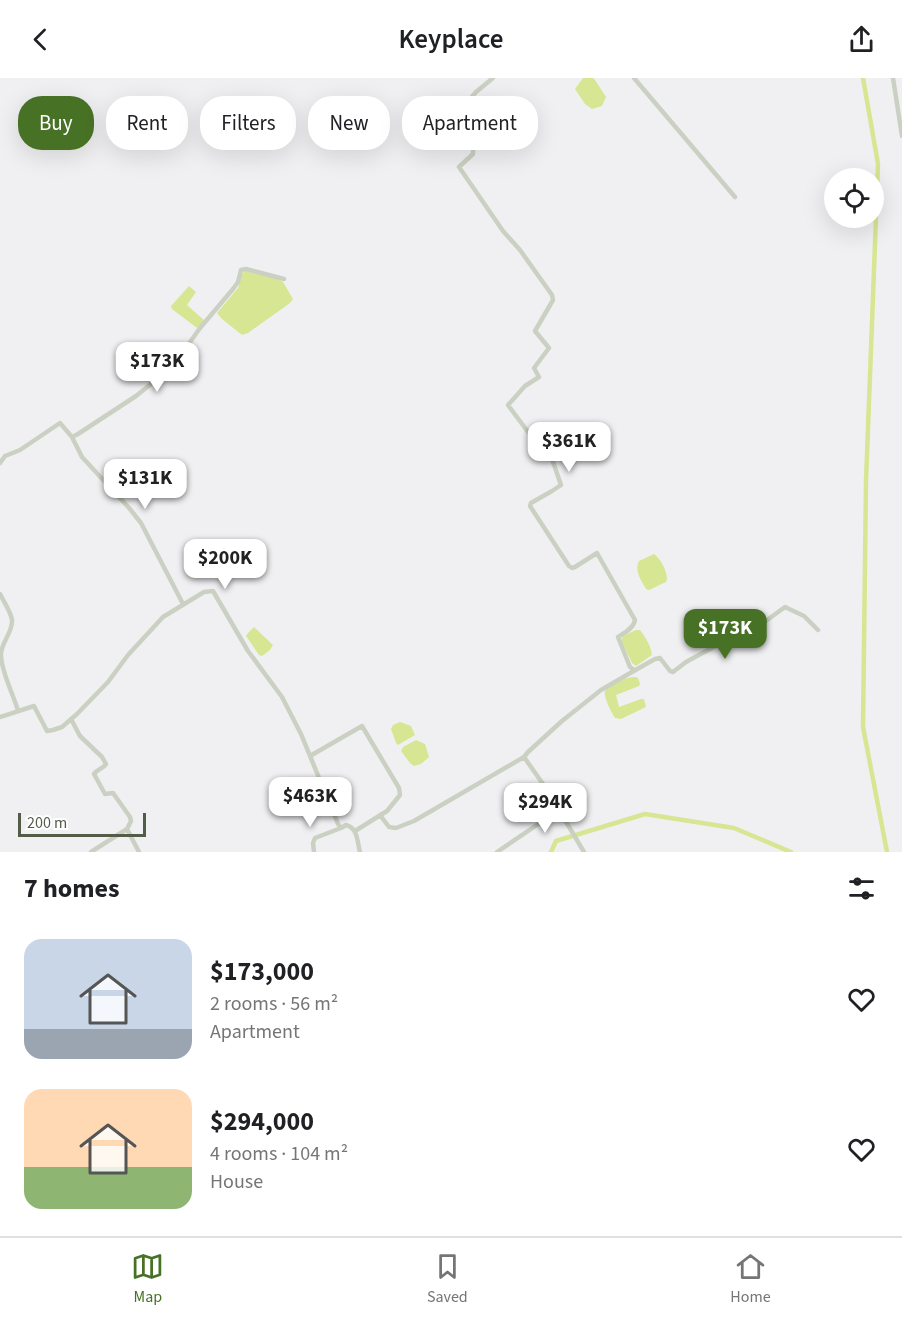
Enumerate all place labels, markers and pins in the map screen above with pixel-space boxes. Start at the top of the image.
pin: $173K [115,342,199,393]
pin: $361K [527,422,611,473]
pin: $131K [103,459,187,510]
pin: $200K [183,539,267,590]
pin: $173K [683,609,767,660]
pin: $463K [268,777,352,828]
pin: $294K [503,783,587,834]

